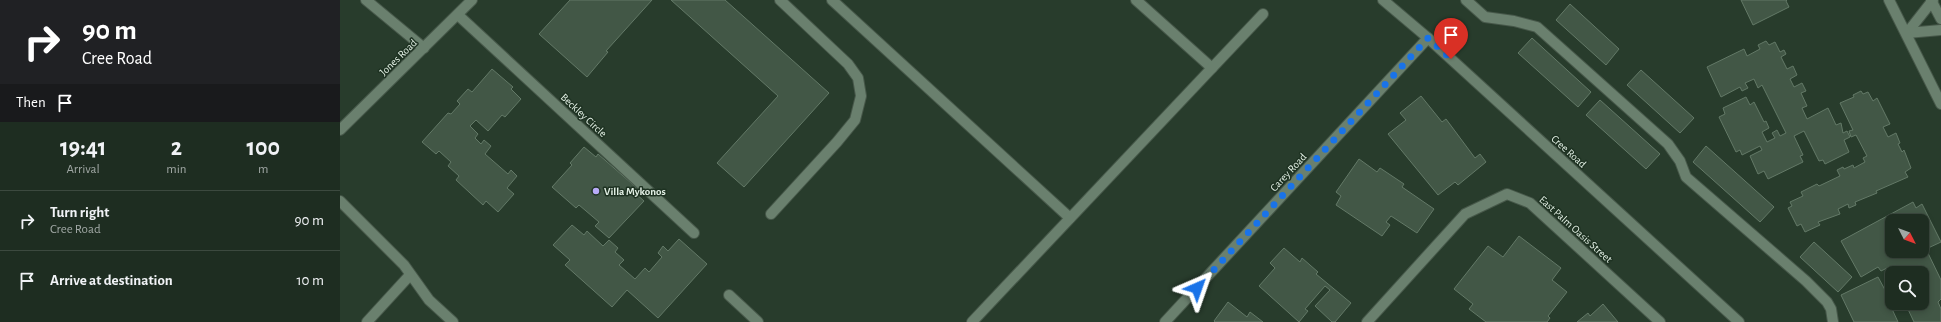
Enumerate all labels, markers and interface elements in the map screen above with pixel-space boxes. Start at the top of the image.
icon: right [16,16,68,68]
text: 90 m [82,17,137,45]
pin [1434,18,1468,59]
icon: arrive [1440,24,1462,46]
street label: Jones Road [378,37,419,78]
text: Cree Road [82,50,152,68]
street label: Beckley Circle [559,91,609,139]
icon: arrive [54,92,76,114]
text: Then [16,95,46,110]
street label: Cree Road [1549,133,1588,170]
text: 19:41 [60,136,106,160]
text: 2 [171,136,182,160]
text: 100 [246,136,280,160]
street label: Carey Road [1268,151,1309,194]
text: Arrival [66,163,100,176]
text: min [166,163,187,176]
text: m [258,163,268,176]
marker: Villa Mykonos [591,186,601,196]
place label: Villa Mykonos [604,186,666,197]
street label: East Palm Oasis Street [1537,194,1615,265]
text: Turn right [50,205,109,220]
icon: right [16,210,38,232]
text: 90 m [295,213,324,228]
north arrow [1885,214,1929,258]
map controls [1885,214,1929,310]
text: Cree Road [50,223,101,236]
button: search [1885,266,1929,310]
position arrow [1176,267,1218,309]
icon: arrive [16,270,38,292]
text: Arrive at destination [50,273,173,288]
text: 10 m [296,273,324,288]

